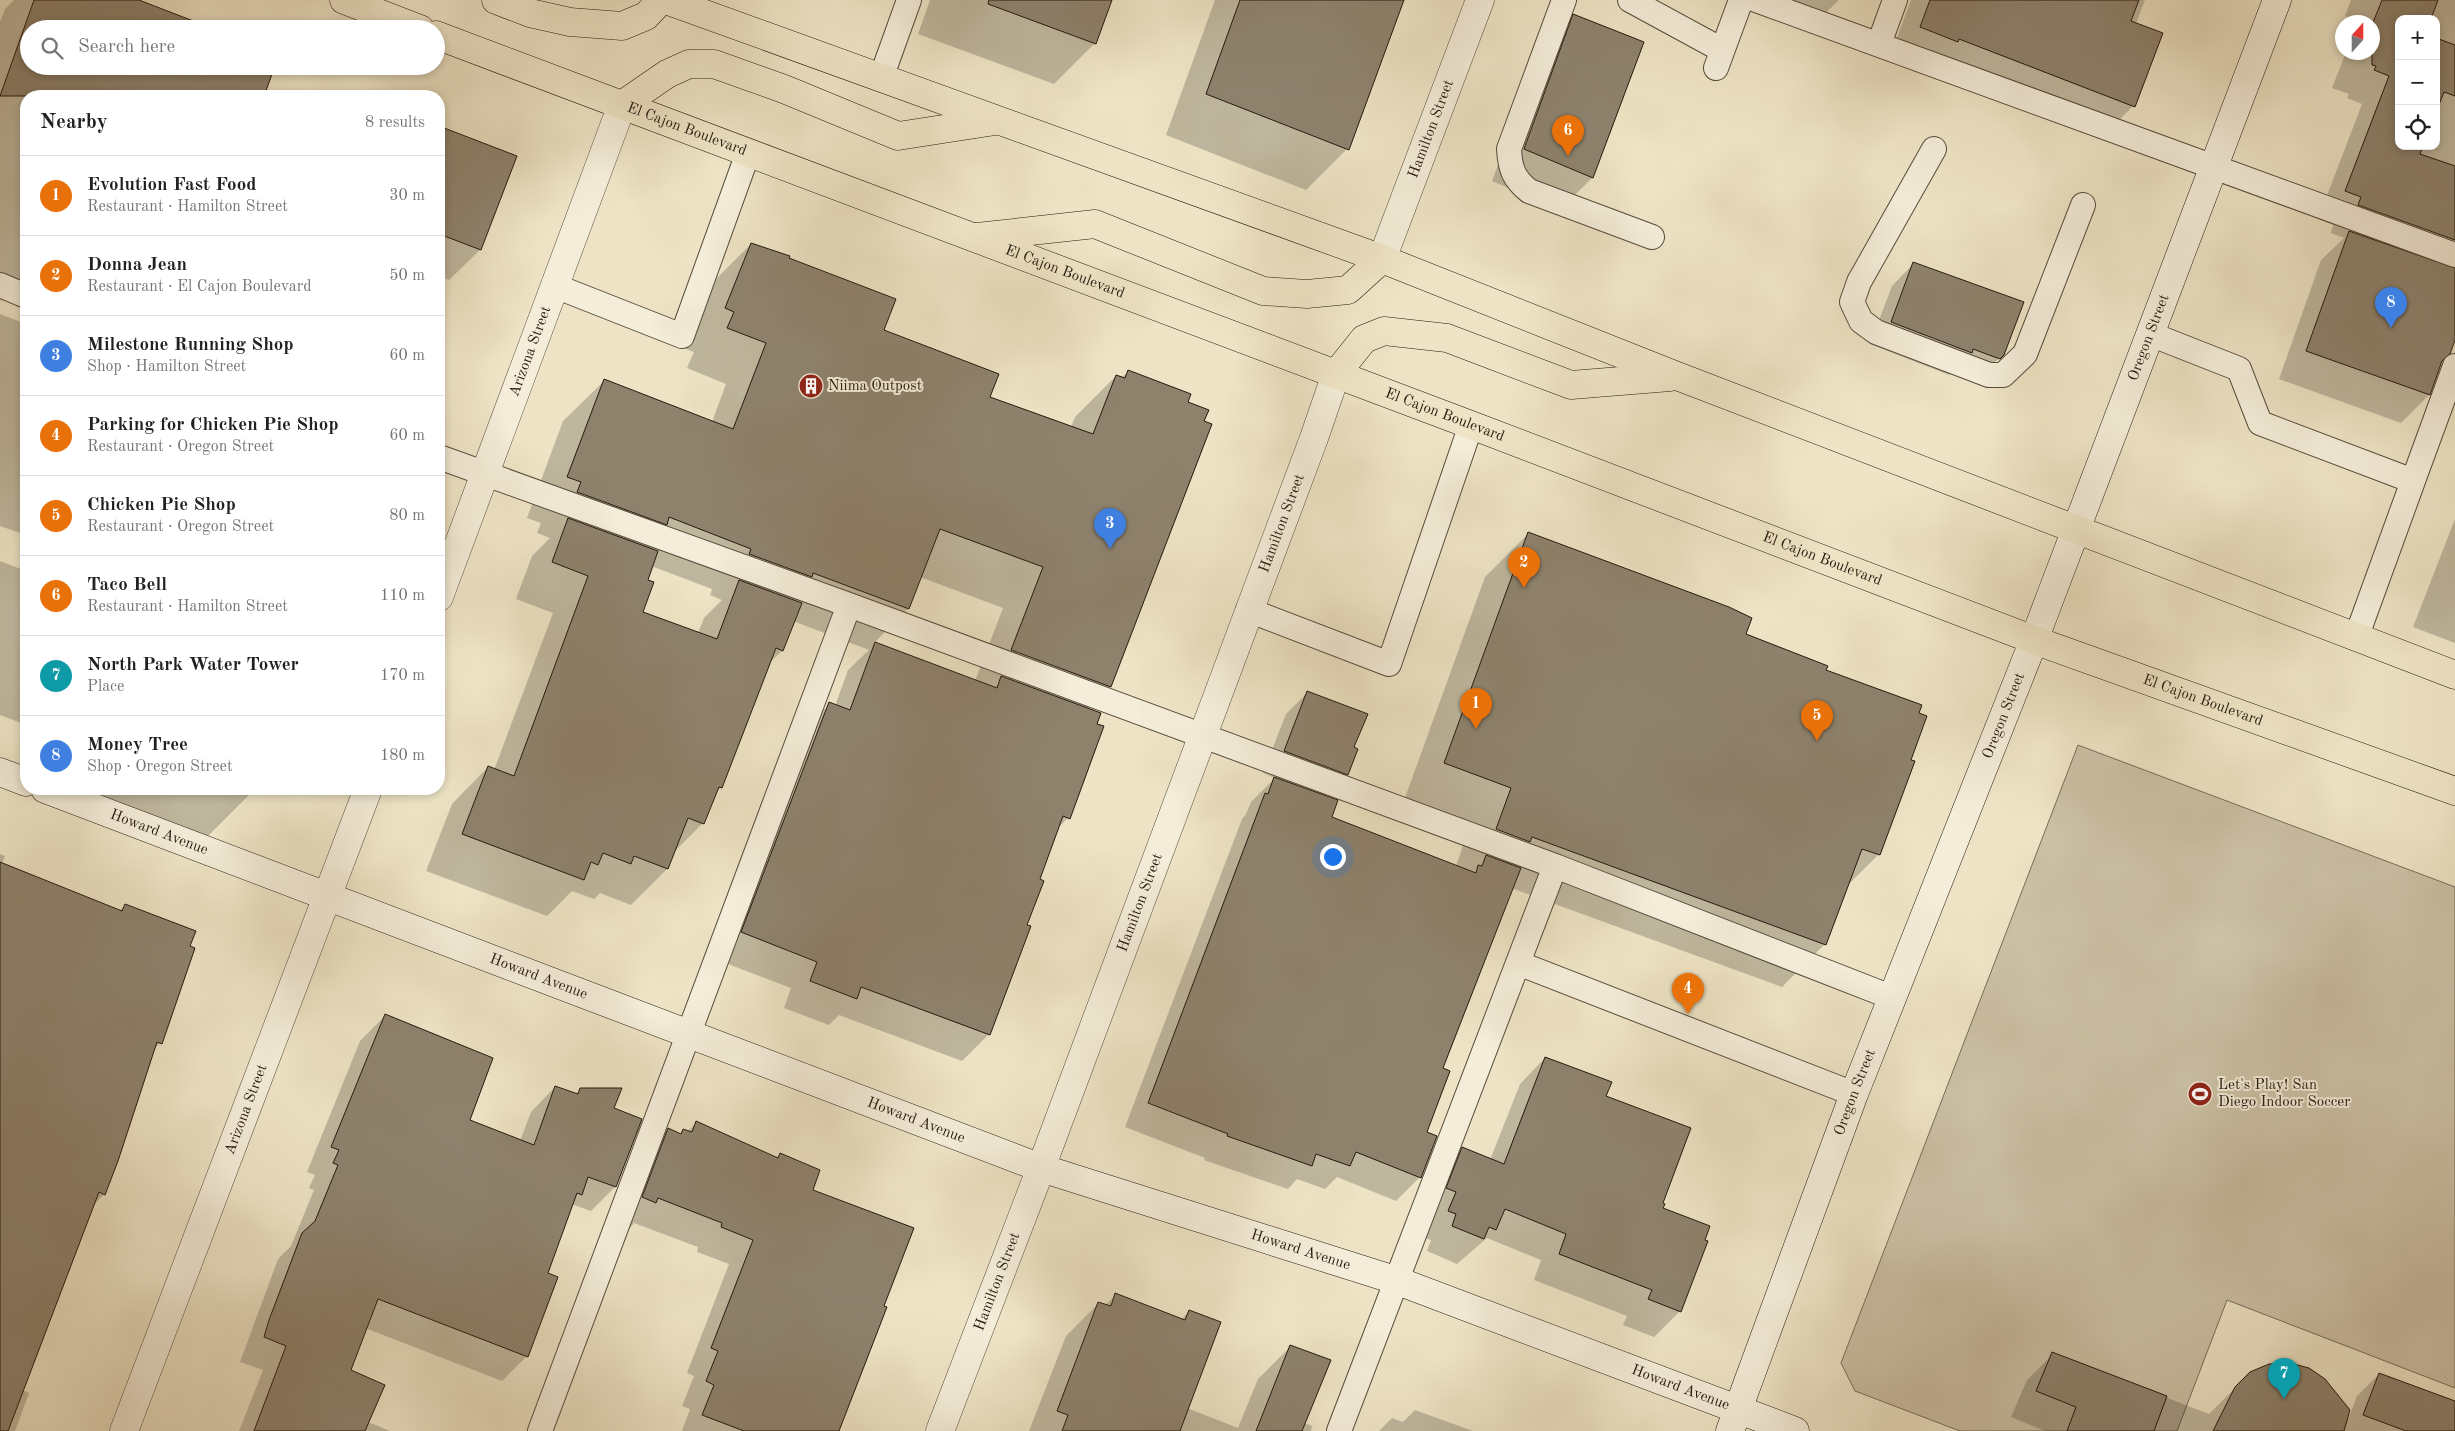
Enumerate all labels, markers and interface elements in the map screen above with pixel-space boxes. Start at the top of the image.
north arrow [2335,15,2380,60]
map controls [2395,15,2440,150]
button: + [2395,15,2440,60]
search box [20,20,445,75]
icon: search [38,34,66,62]
text: Search here [78,38,175,57]
button: − [2395,60,2440,105]
street label: Hamilton Street [1406,78,1457,180]
street label: El Cajon Boulevard [625,100,749,159]
button: locate [2395,105,2440,150]
text: Nearby [40,112,108,133]
text: 8 results [365,115,425,131]
pin: 6 [1552,115,1584,156]
text: Evolution Fast Food [87,176,256,195]
text: 1 [51,188,61,204]
text: 30 m [389,188,425,204]
text: Restaurant · Hamilton Street [87,199,288,215]
street label: El Cajon Boulevard [1003,243,1127,301]
text: Donna Jean [87,256,187,275]
text: 2 [51,268,61,284]
text: 50 m [389,268,425,284]
text: Restaurant · El Cajon Boulevard [87,279,312,295]
pin: 8 [2375,287,2407,328]
street label: Oregon Street [2126,292,2172,383]
street label: Arizona Street [507,304,554,399]
text: Milestone Running Shop [87,336,294,355]
text: 3 [51,348,61,364]
text: 60 m [389,348,425,364]
text: Shop · Hamilton Street [87,359,246,375]
building icon: Niima Outpost [798,373,824,399]
place label: Niima Outpost [828,379,922,394]
street label: El Cajon Boulevard [1383,386,1507,445]
text: Parking for Chicken Pie Shop [87,416,339,435]
text: 4 [51,428,61,444]
text: 60 m [389,428,425,444]
text: Restaurant · Oregon Street [87,439,274,455]
street label: Hamilton Street [1257,472,1307,575]
text: Chicken Pie Shop [87,496,236,515]
text: 5 [51,508,61,524]
text: 80 m [389,508,425,524]
pin: 3 [1094,508,1126,549]
text: Restaurant · Oregon Street [87,519,274,535]
street label: El Cajon Boulevard [1761,530,1884,589]
pin: 2 [1508,547,1540,588]
text: Taco Bell [87,576,167,595]
text: 6 [51,588,61,604]
text: 110 m [380,588,425,604]
text: Restaurant · Hamilton Street [87,599,288,615]
text: North Park Water Tower [87,656,299,675]
text: 7 [51,668,61,684]
text: 170 m [380,668,425,684]
street label: Oregon Street [1980,671,2028,761]
street label: El Cajon Boulevard [2141,672,2265,729]
text: Place [87,679,124,695]
pin: 1 [1460,688,1492,729]
pin: 5 [1801,700,1833,741]
text: Money Tree [87,736,188,755]
text: 8 [51,748,61,764]
text: 180 m [380,748,425,764]
text: Shop · Oregon Street [87,759,233,775]
street label: Howard Avenue [108,807,210,858]
your location [1320,844,1346,870]
street label: Hamilton Street [1115,851,1165,954]
street label: Howard Avenue [487,951,590,1002]
pin: 4 [1672,973,1704,1014]
street label: Oregon Street [1832,1047,1878,1138]
street label: Arizona Street [222,1062,270,1157]
place label: Let's Play! San Diego Indoor Soccer [2218,1078,2350,1110]
sports icon: Let's Play! San Diego Indoor Soccer [2187,1081,2213,1107]
street label: Howard Avenue [865,1095,967,1146]
street label: Howard Avenue [1249,1227,1352,1273]
street label: Hamilton Street [972,1230,1023,1333]
pin: 7 [2268,1358,2300,1399]
street label: Howard Avenue [1629,1362,1732,1413]

